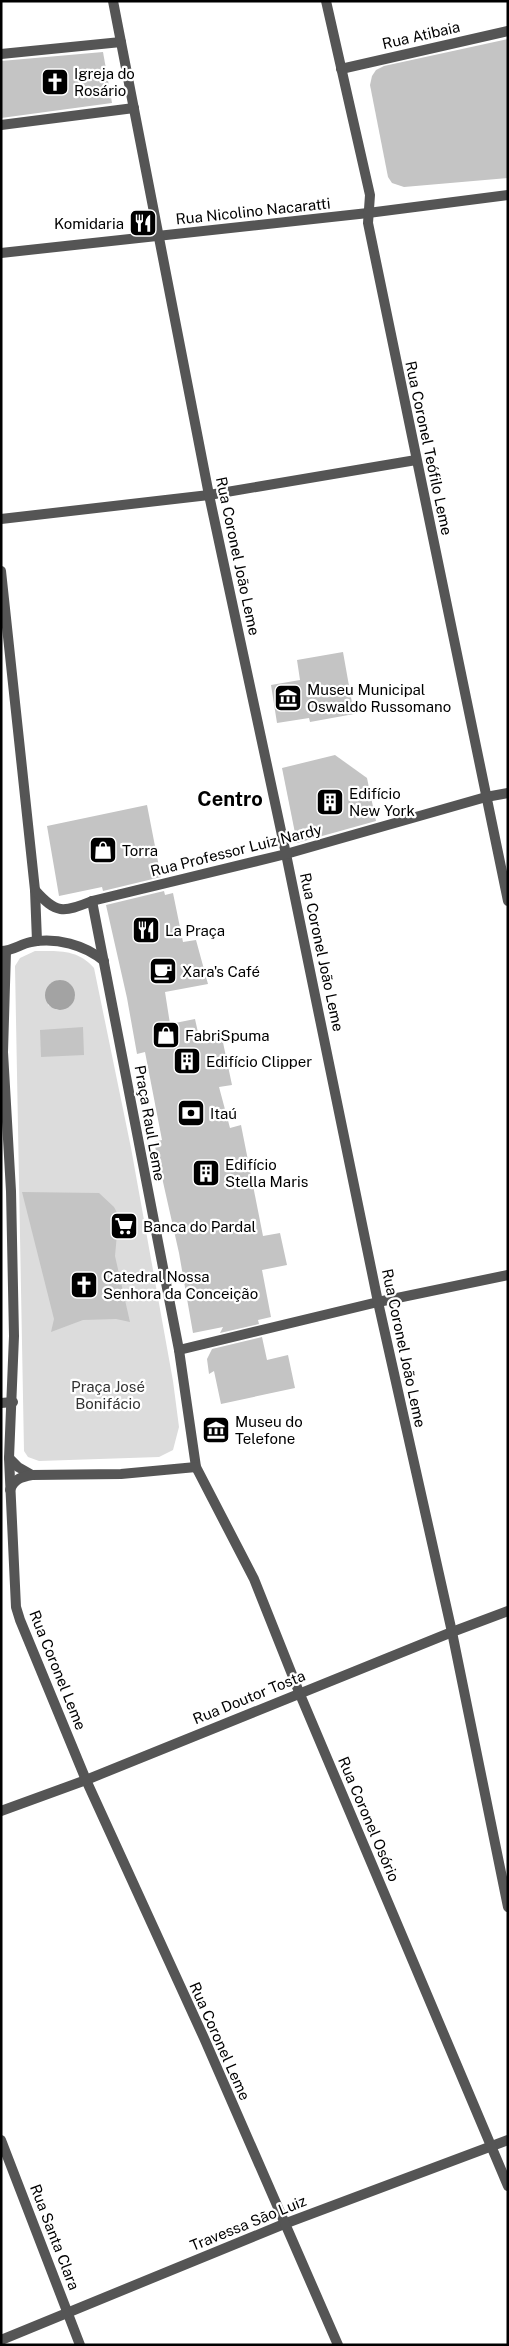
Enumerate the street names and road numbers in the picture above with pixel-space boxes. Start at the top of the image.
street label: Rua Atibaia [380,18,462,52]
street label: Rua Nicolino Nacaratti [175,194,331,228]
street label: Rua Coronel Teófilo Leme [402,359,456,537]
street label: Rua Coronel João Leme [213,475,263,637]
street label: Rua Professor Luiz Nardy [149,820,323,880]
street label: Rua Coronel João Leme [297,871,347,1033]
street label: Praça Raul Leme [131,1064,169,1182]
street label: Rua Coronel João Leme [379,1267,429,1429]
street label: Rua Coronel Leme [26,1608,90,1732]
street label: Rua Doutor Tosta [190,1667,308,1727]
street label: Rua Coronel Osório [335,1754,403,1884]
street label: Rua Coronel Leme [186,1979,254,2103]
street label: Rua Santa Clara [27,2182,83,2292]
street label: Travessa São Luiz [187,2192,309,2254]

